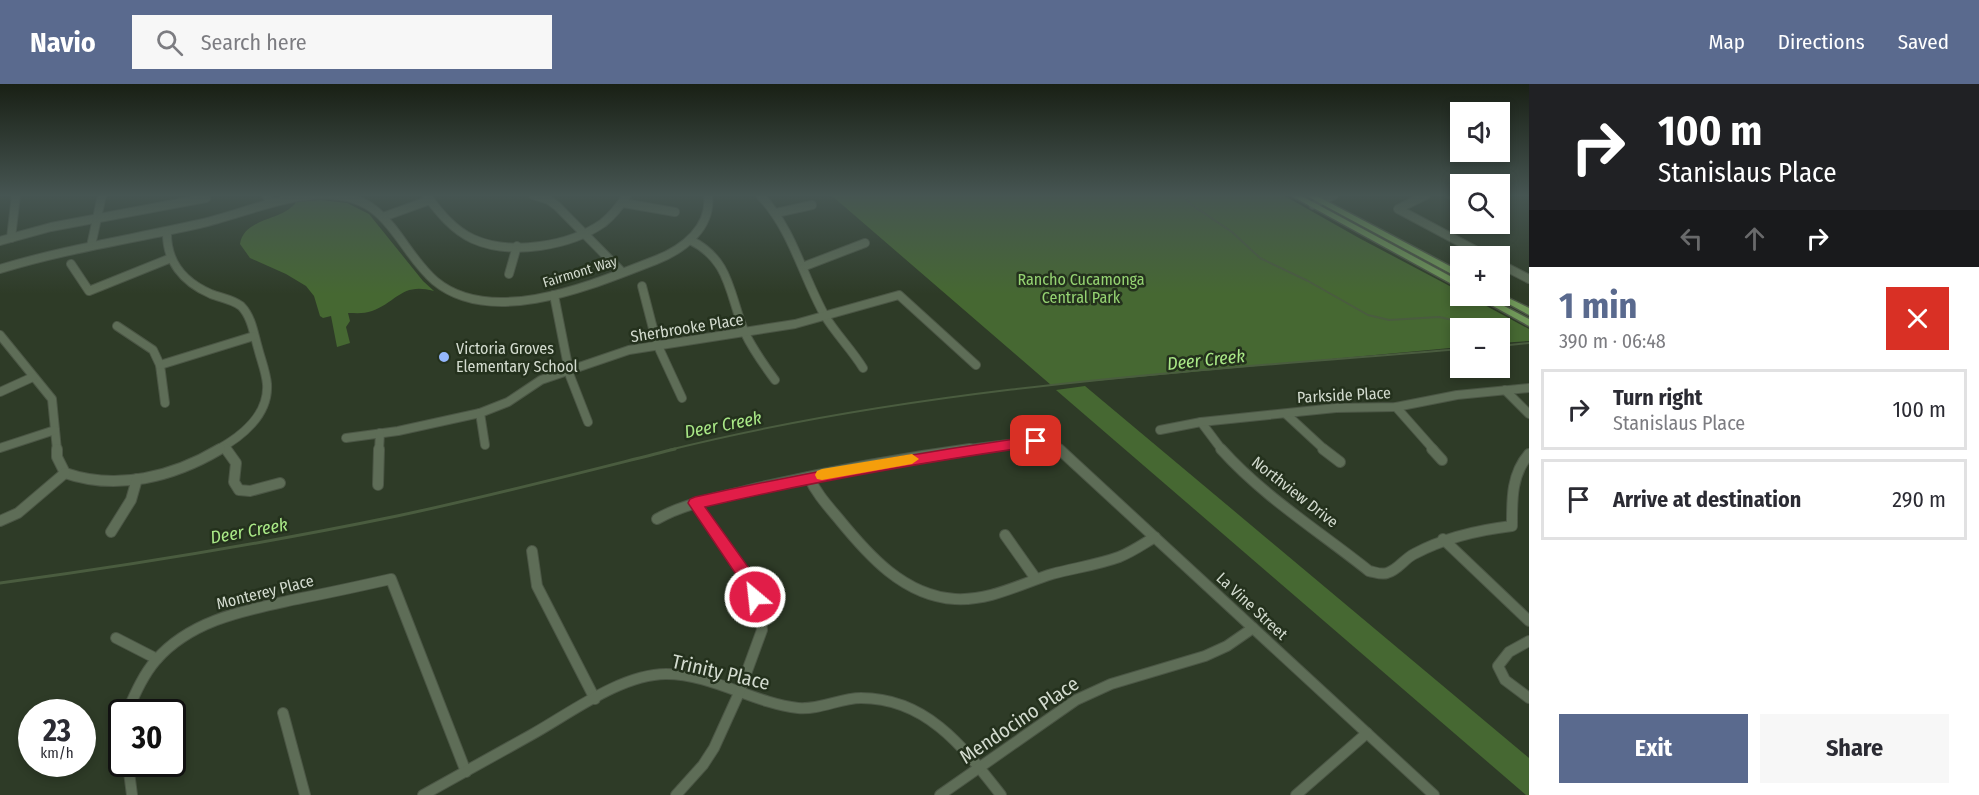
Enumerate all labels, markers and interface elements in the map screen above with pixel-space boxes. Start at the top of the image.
search box [132,15,552,69]
text: Navio [30,26,96,59]
icon: search [153,26,186,59]
text: Search here [201,29,307,56]
text: Map [1708,29,1745,55]
text: Directions [1778,29,1865,55]
text: Saved [1898,29,1949,55]
map controls [1450,102,1510,378]
button: sound [1450,102,1510,162]
text: 100 m [1658,106,1762,156]
icon: right [1559,108,1637,186]
text: Stanislaus Place [1658,157,1837,189]
button: search [1450,174,1510,234]
icon: left [1675,222,1708,255]
icon: ahead [1738,222,1771,255]
icon: right [1801,222,1834,255]
button: + [1450,246,1510,306]
street label: Fairmont Way [541,252,620,291]
park label: Rancho Cucamonga Central Park [1017,270,1145,307]
text: 1 min [1559,284,1637,328]
button: close [1886,287,1949,350]
street label: Sherbrooke Place [629,310,745,346]
button: − [1450,318,1510,378]
text: 390 m · 06:48 [1559,329,1666,353]
place label: Victoria Groves Elementary School [456,339,578,376]
water label: Deer Creek [1166,345,1246,375]
marker: Victoria Groves Elementary School [437,350,451,364]
street label: Parkside Place [1297,383,1392,407]
text: Turn right [1613,384,1702,411]
icon: right [1562,393,1595,426]
text: 100 m [1892,396,1946,423]
water label: Deer Creek [682,407,764,443]
text: Stanislaus Place [1613,411,1745,435]
pin [1010,415,1061,466]
icon: arrive [1019,424,1052,457]
street label: Northview Drive [1248,452,1342,532]
icon: arrive [1562,483,1595,516]
text: Arrive at destination [1613,486,1801,513]
text: 290 m [1892,486,1946,513]
water label: Deer Creek [209,513,290,549]
position arrow [723,565,787,629]
street label: La Vine Street [1213,568,1292,644]
street label: Monterey Place [214,571,316,613]
street label: Trinity Place [670,649,772,695]
street label: Mendocino Place [955,671,1083,769]
speed limit sign: 30 [108,699,186,777]
text: 23 [43,713,71,749]
button: Exit [1559,714,1748,783]
button: Share [1760,714,1949,783]
text: km/h [40,744,74,762]

